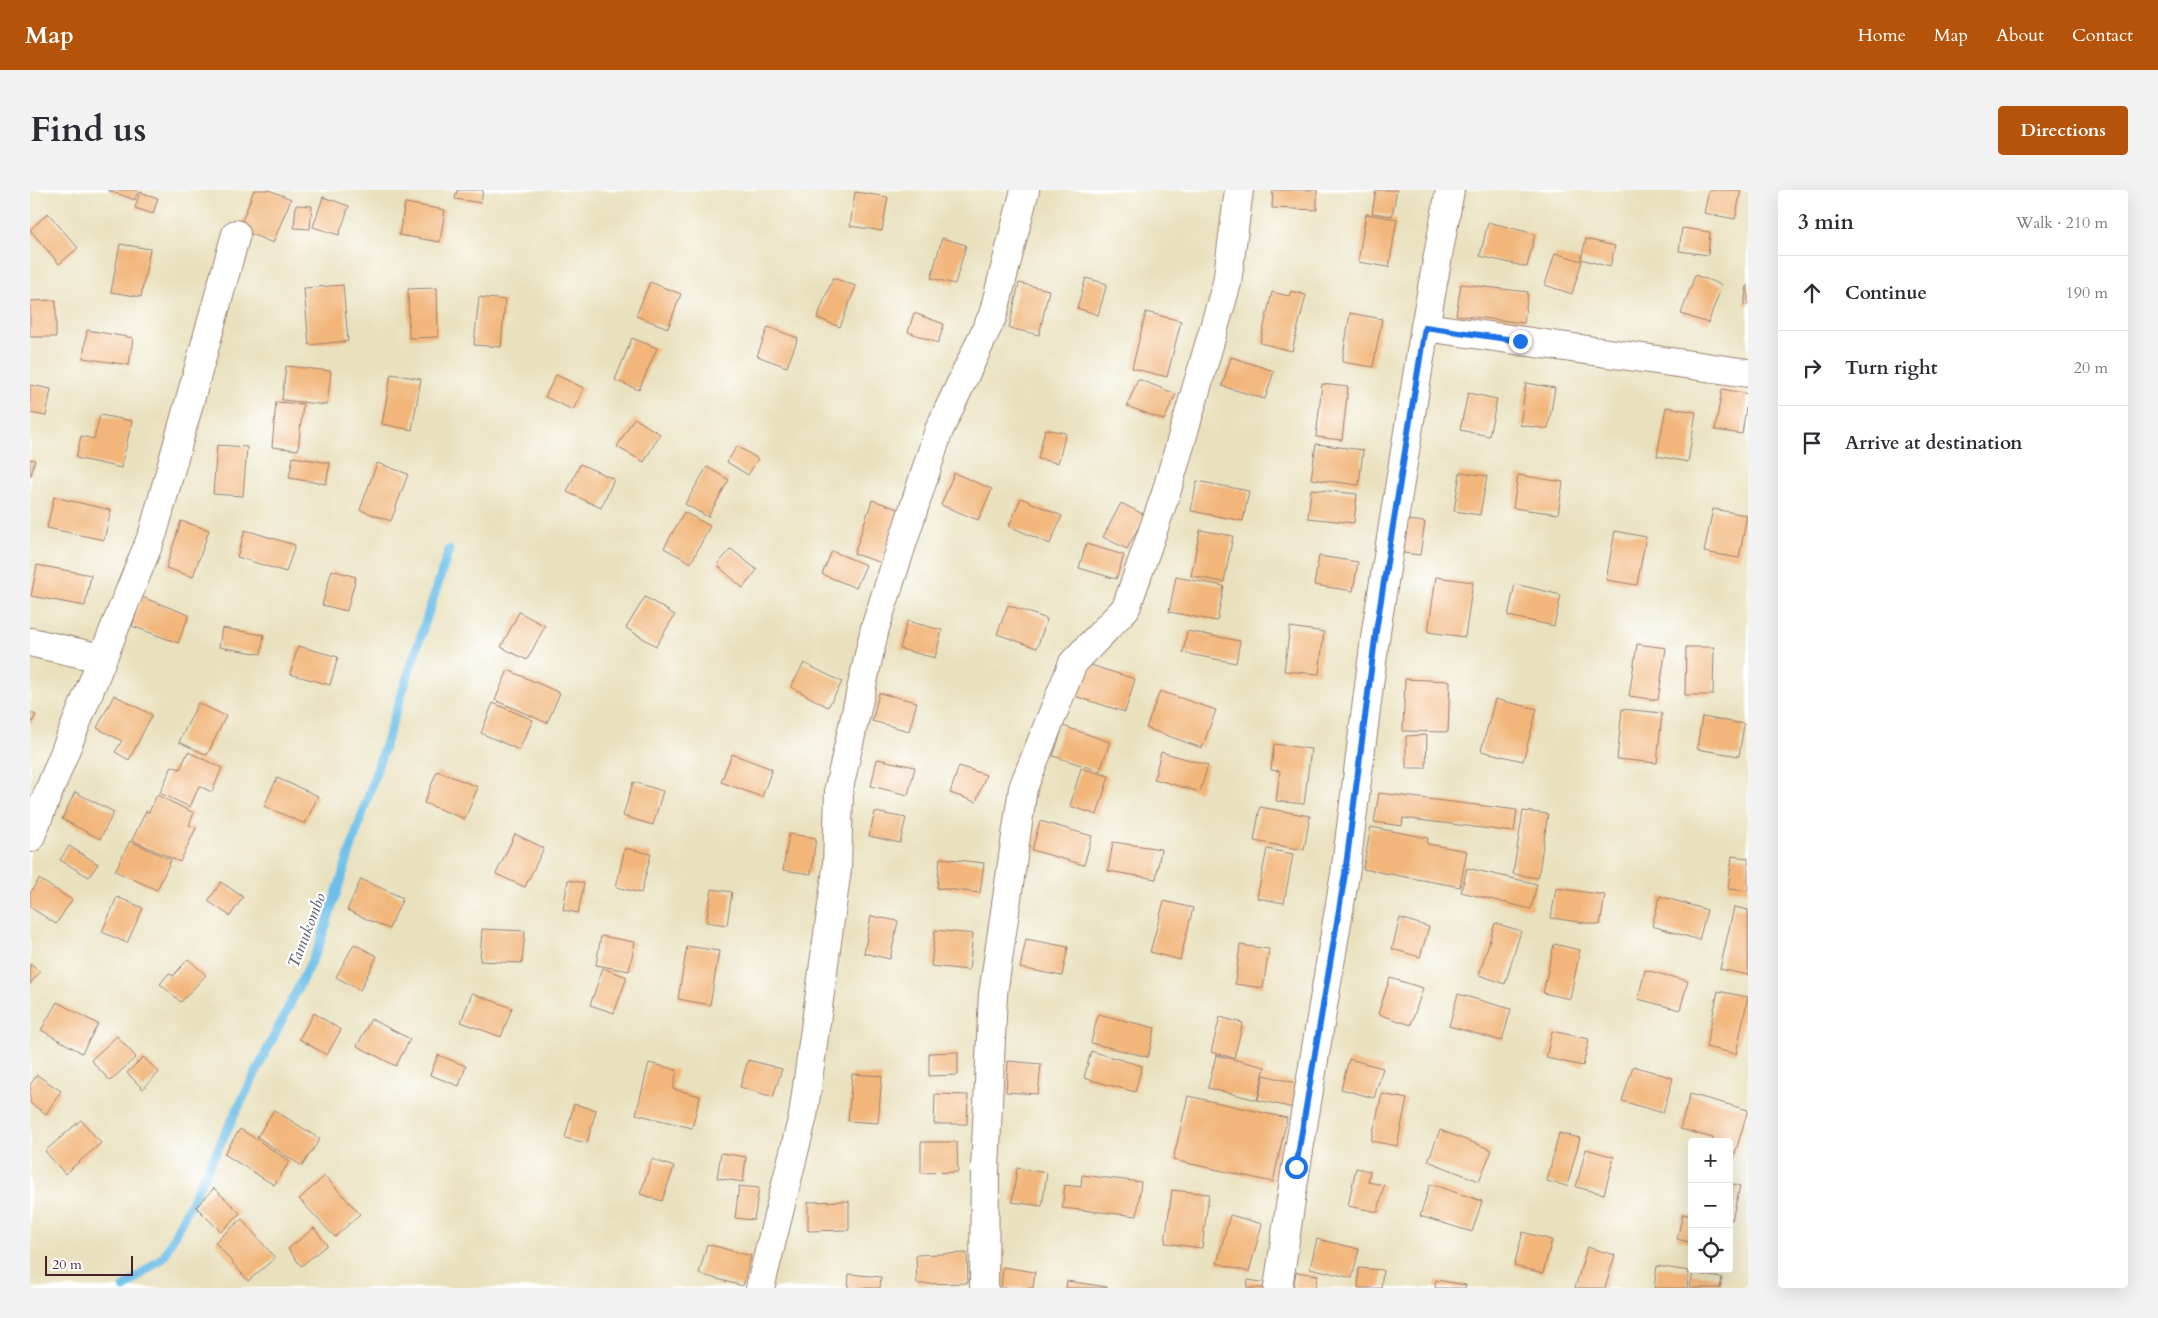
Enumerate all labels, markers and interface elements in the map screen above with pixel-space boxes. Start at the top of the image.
text: Map [25,19,74,52]
text: Home [1858,23,1906,48]
text: Map [1934,23,1968,48]
text: About [1996,23,2044,48]
text: Contact [2072,23,2133,48]
text: Find us [30,106,146,154]
button: Directions [1998,106,2128,155]
text: 3 min [1798,208,1854,237]
text: Walk · 210 m [2016,212,2108,234]
icon: ahead [1798,279,1826,307]
text: Continue [1845,280,1927,306]
text: 190 m [2066,282,2108,304]
route end [1509,330,1532,353]
icon: right [1798,354,1826,382]
text: Turn right [1845,355,1937,381]
text: 20 m [2074,357,2108,379]
icon: arrive [1798,429,1826,457]
text: Arrive at destination [1845,430,2022,456]
water label: Tamukombo [283,889,331,971]
map controls [1688,1138,1733,1273]
button: + [1688,1138,1733,1183]
route start [1285,1156,1308,1179]
button: − [1688,1183,1733,1228]
button: locate [1688,1228,1733,1273]
scale bar [45,1253,132,1276]
text: 20 m [52,1255,82,1274]

